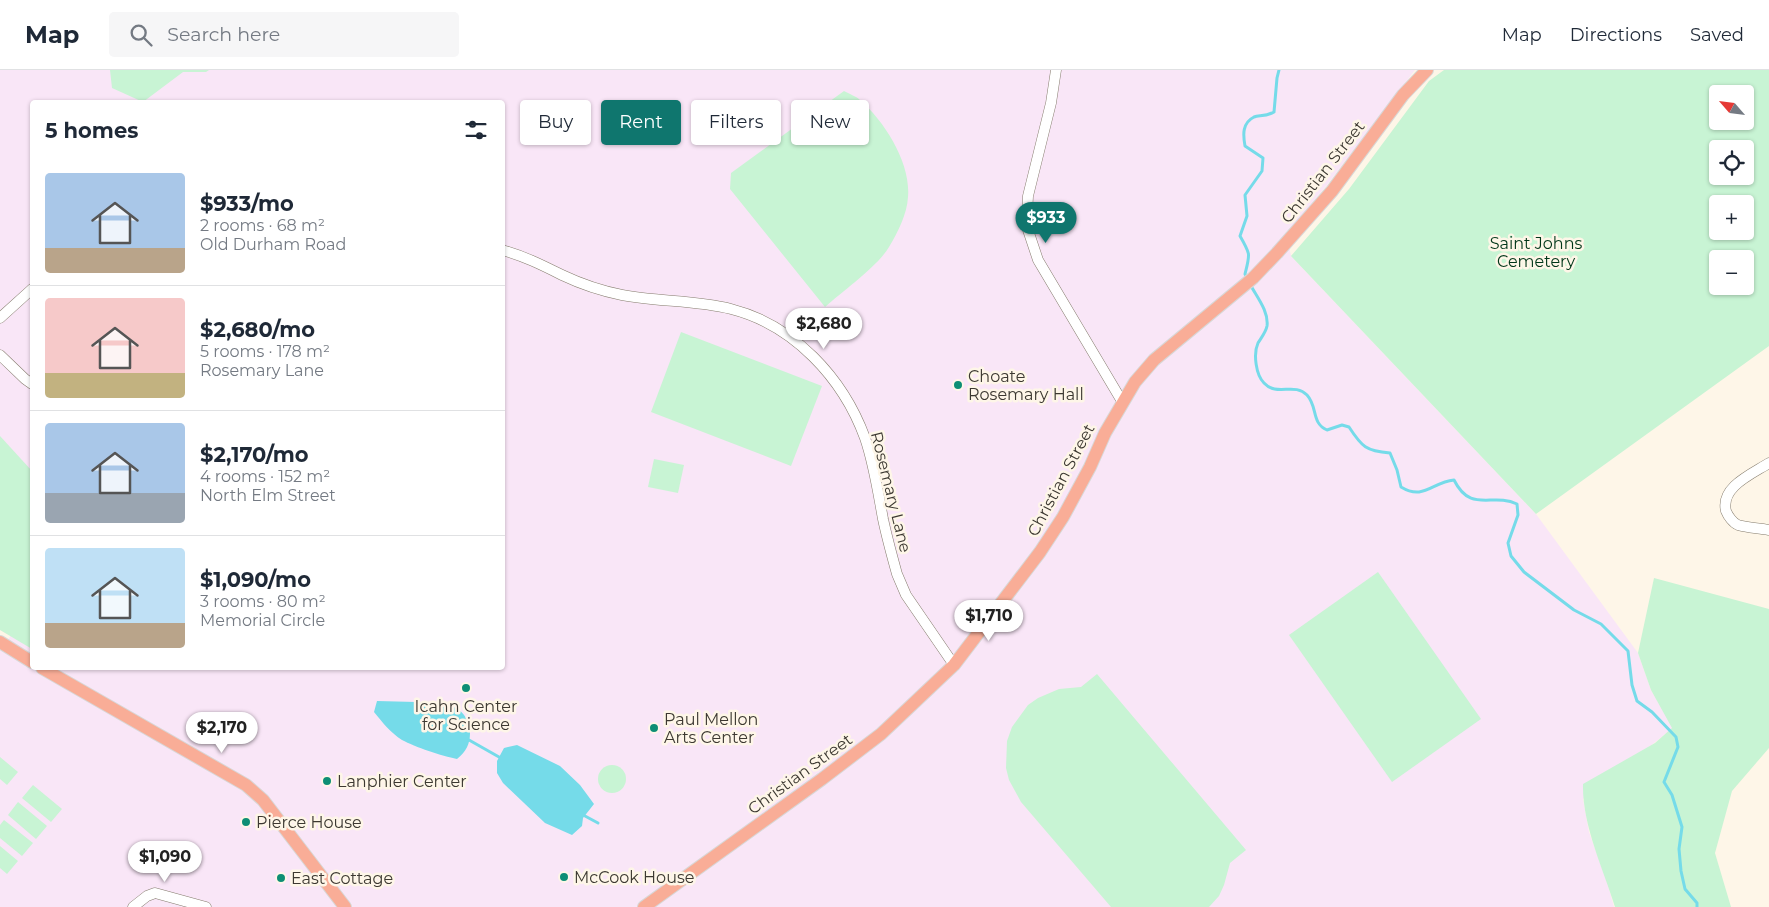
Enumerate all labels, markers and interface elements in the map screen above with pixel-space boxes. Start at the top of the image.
search box [109,12,459,57]
text: Map [25,20,79,49]
icon: search [127,21,155,49]
text: Search here [167,23,280,46]
text: Map [1502,24,1542,46]
text: Directions [1570,24,1662,46]
text: Saved [1690,24,1744,46]
north arrow [1709,85,1754,130]
map controls [1709,85,1754,295]
chip: Buy [520,100,591,145]
chip: Rent [601,100,681,145]
chip: Filters [691,100,781,145]
chip: New [791,100,869,145]
icon: filters [462,116,490,144]
street label: Christian Street [1277,117,1369,227]
text: 5 homes [45,118,138,143]
button: locate [1709,140,1754,185]
text: $933/mo [200,191,294,216]
icon: home [85,193,145,253]
button: + [1709,195,1754,240]
pin: $933 [1016,202,1076,244]
text: $933 [1027,208,1065,227]
text: 2 rooms · 68 m² [200,216,325,235]
park label: Saint Johns Cemetery [1490,234,1582,271]
text: Old Durham Road [200,235,346,254]
button: − [1709,250,1754,295]
pin: $2,680 [783,308,865,350]
text: $2,680 [796,314,852,333]
text: $2,680/mo [200,317,315,342]
icon: home [85,318,145,378]
text: 5 rooms · 178 m² [200,342,330,361]
text: Rosemary Lane [200,361,324,380]
place label: Choate Rosemary Hall [968,367,1084,404]
marker: Choate Rosemary Hall [952,379,964,391]
street label: Christian Street [1023,420,1099,539]
street label: Rosemary Lane [867,430,915,554]
text: $2,170/mo [200,442,309,467]
icon: home [85,443,145,503]
text: 4 rooms · 152 m² [200,467,330,486]
text: North Elm Street [200,486,336,505]
text: $1,090/mo [200,567,311,592]
icon: home [85,568,145,628]
text: 3 rooms · 80 m² [200,592,326,611]
pin: $1,710 [948,600,1030,642]
text: $1,710 [965,606,1013,625]
text: Memorial Circle [200,611,325,630]
marker: Icahn Center for Science [460,682,472,694]
place label: Icahn Center for Science [415,697,517,734]
place label: Paul Mellon Arts Center [664,710,758,747]
pin: $2,170 [181,712,263,754]
text: $2,170 [197,718,247,737]
marker: Paul Mellon Arts Center [648,722,660,734]
street label: Christian Street [744,730,856,818]
place label: Lanphier Center [337,772,467,791]
marker: Lanphier Center [321,775,333,787]
place label: Pierce House [256,813,362,832]
marker: Pierce House [240,816,252,828]
pin: $1,090 [124,840,206,883]
text: $1,090 [139,847,191,866]
place label: McCook House [574,868,694,887]
place label: East Cottage [291,869,393,888]
marker: McCook House [558,871,570,883]
marker: East Cottage [275,872,287,884]

